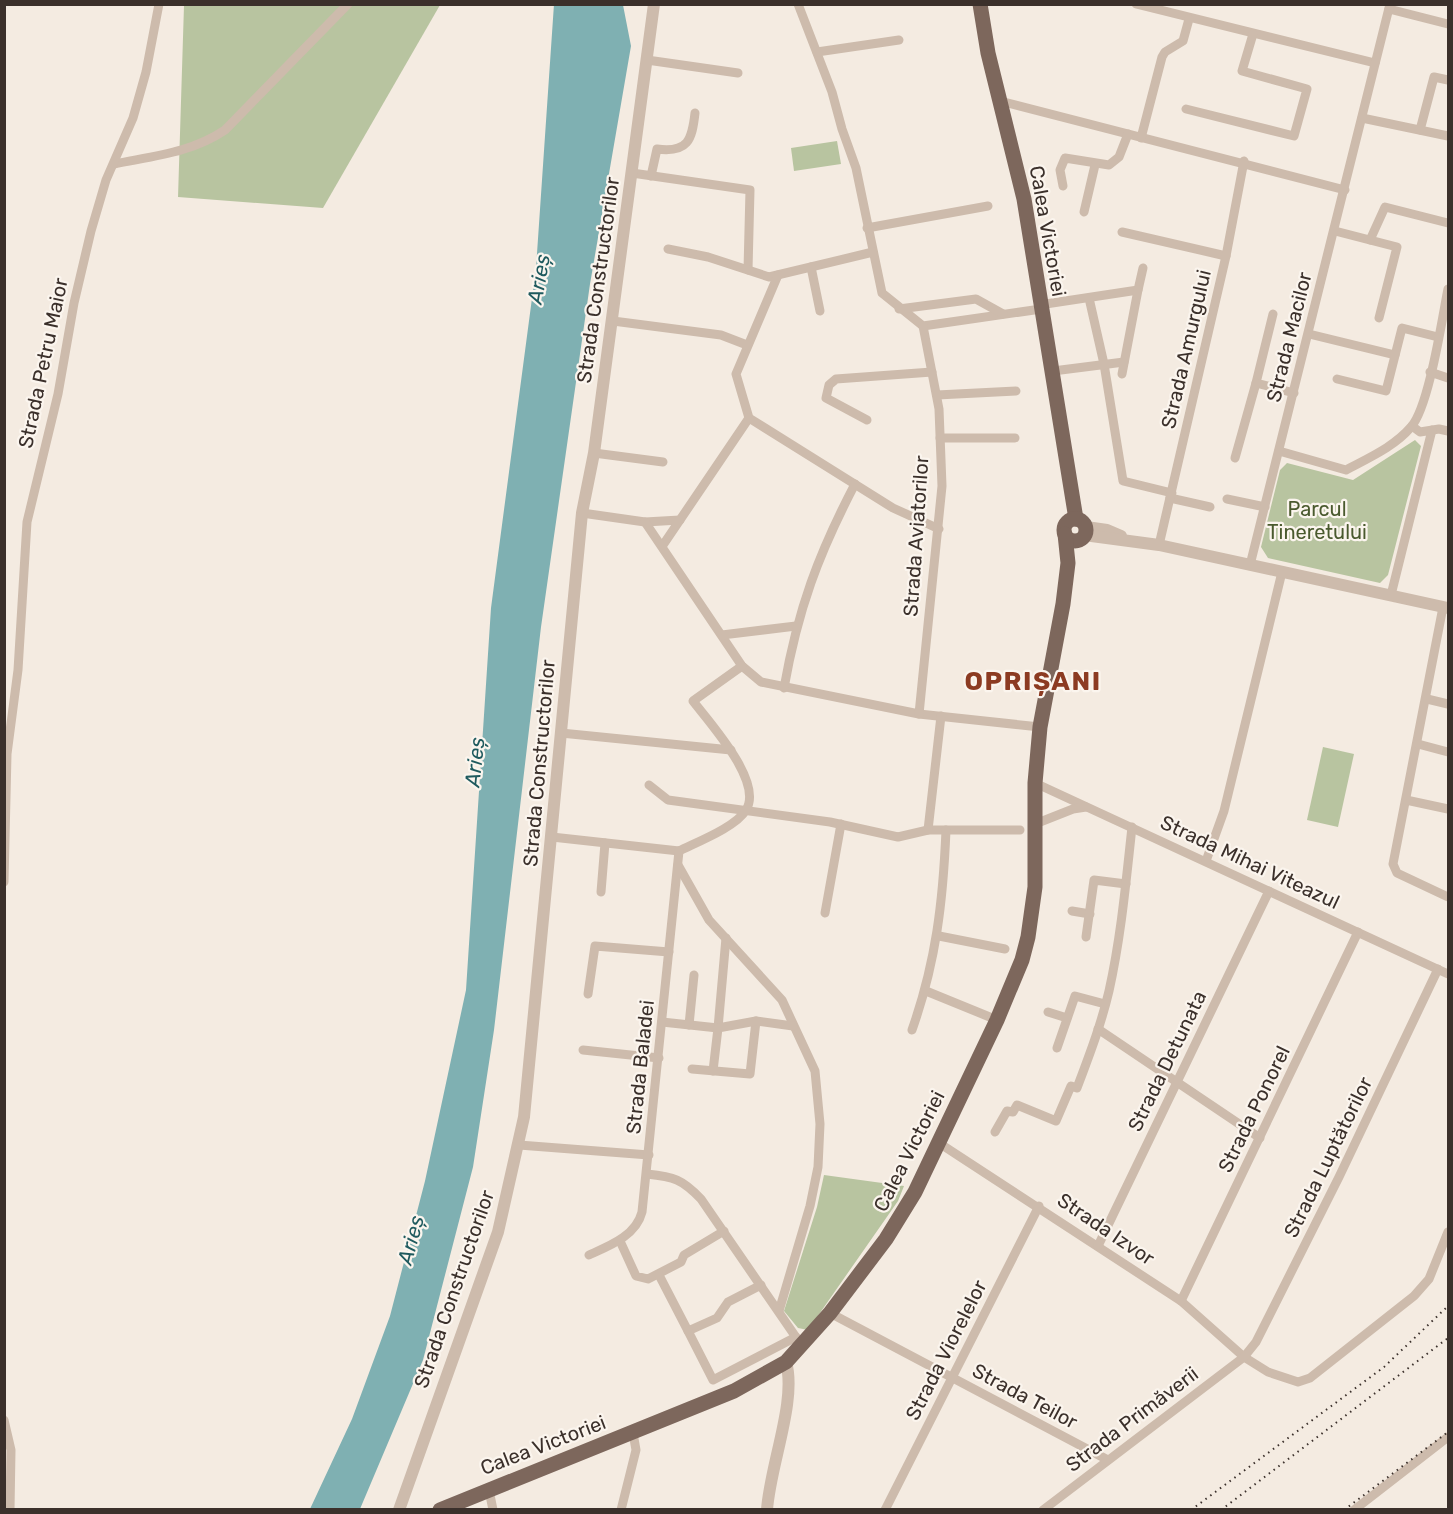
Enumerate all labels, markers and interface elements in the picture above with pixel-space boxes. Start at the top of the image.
street label: Calea Victoriei [1025,164,1071,298]
street label: Strada Constructorilor [572,175,624,385]
water label: Arieș [522,252,555,307]
street label: Strada Amurgului [1156,267,1216,431]
street label: Strada Macilor [1261,269,1317,405]
street label: Strada Petru Maior [13,275,73,450]
street label: Strada Aviatorilor [898,454,934,617]
park label: Parcul Tineretului [1267,497,1367,544]
street label: Strada Constructorilor [518,658,560,868]
district label: OPRIȘANI [964,666,1102,697]
water label: Arieș [459,736,490,789]
street label: Strada Mihai Viteazul [1157,810,1343,914]
street label: Strada Detunata [1123,987,1211,1135]
street label: Strada Baladei [621,999,659,1135]
street label: Strada Ponorel [1213,1042,1295,1176]
street label: Strada Luptătorilor [1279,1072,1377,1241]
street label: Calea Victoriei [868,1087,950,1215]
street label: Strada Constructorilor [409,1186,499,1391]
street label: Strada Izvor [1053,1188,1159,1270]
water label: Arieș [392,1212,429,1268]
street label: Strada Viorelelor [900,1276,992,1424]
street label: Strada Teilor [968,1358,1082,1434]
street label: Strada Primăverii [1061,1361,1203,1477]
street label: Calea Victoriei [477,1410,609,1480]

